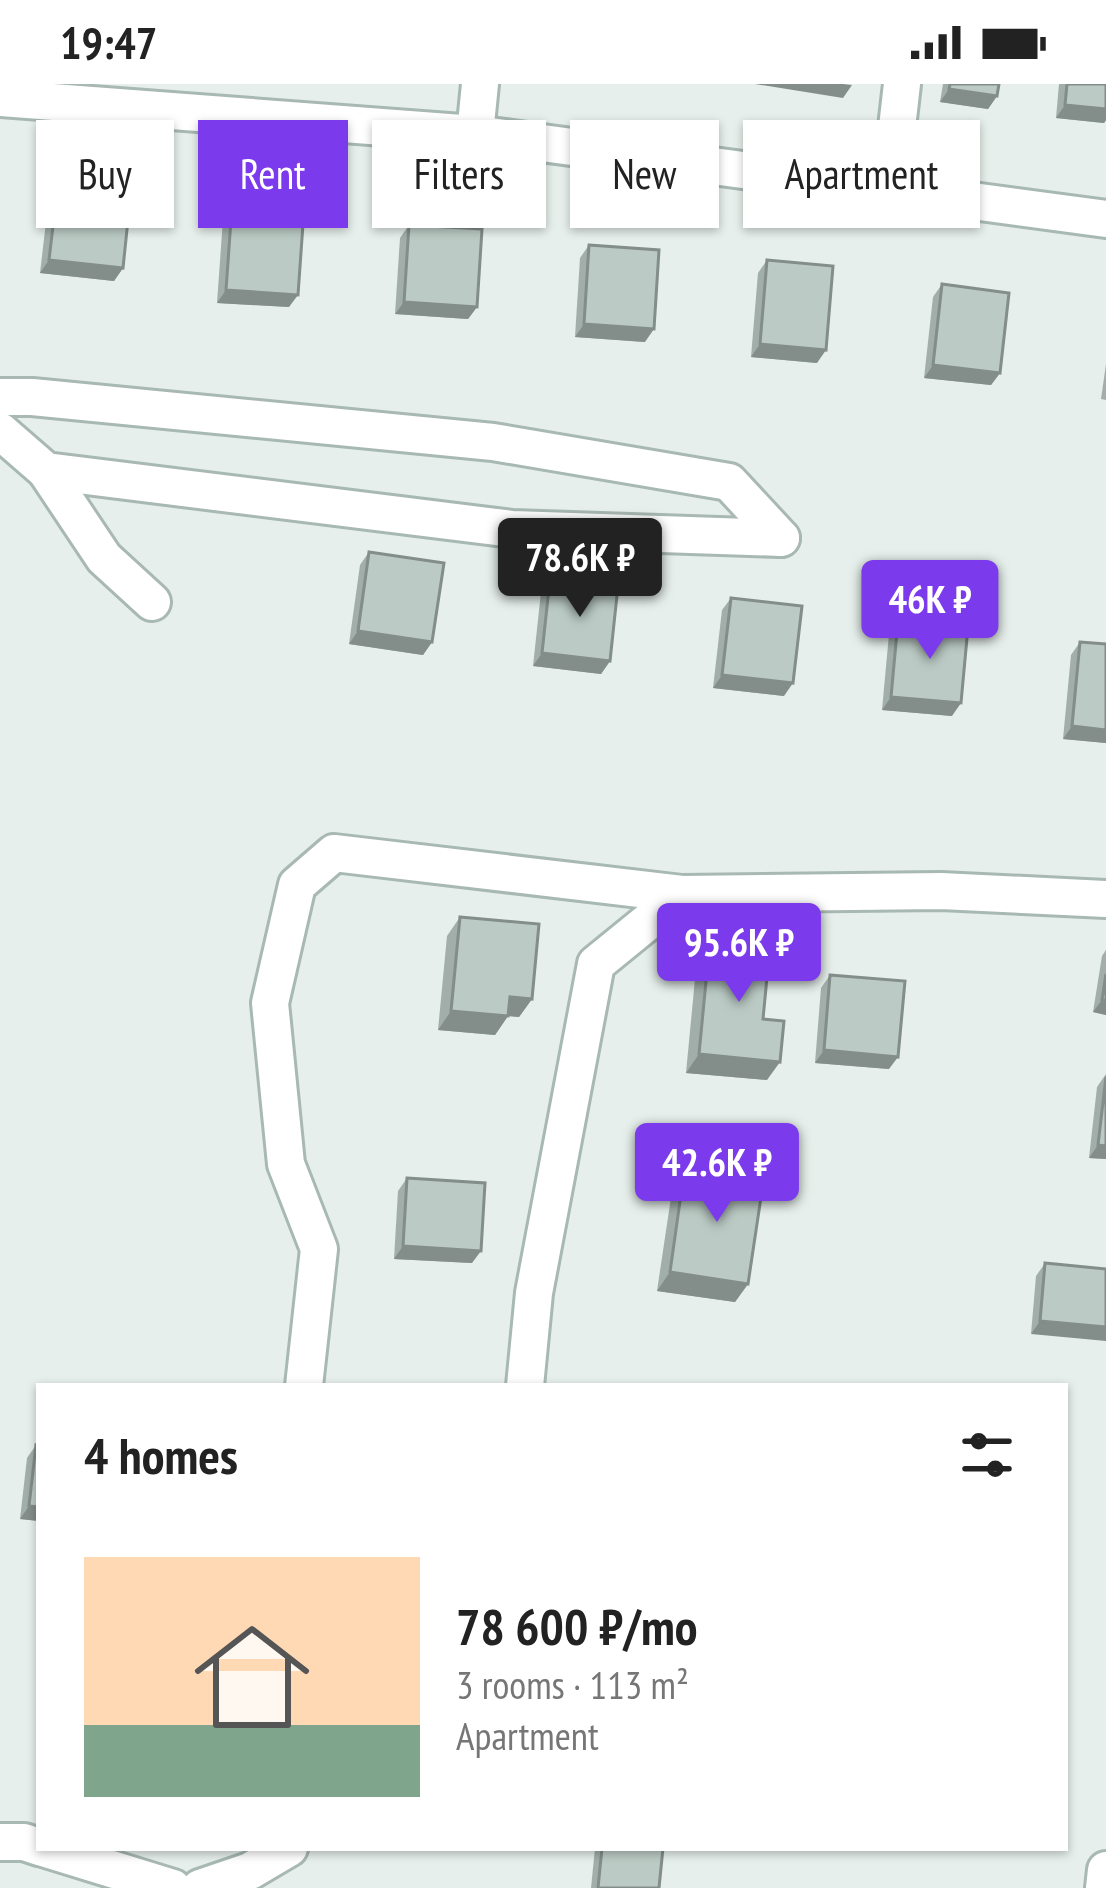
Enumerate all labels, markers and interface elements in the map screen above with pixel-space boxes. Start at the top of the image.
text: 19:47 [60,13,157,71]
chip: Buy [36,120,174,228]
chip: Rent [198,120,348,228]
chip: Filters [372,120,546,228]
chip: New [570,120,719,228]
chip: Apartment [743,120,980,228]
pin: 78.6K ₽ [469,518,691,620]
text: 78.6K ₽ [525,531,635,582]
pin: 46K ₽ [846,560,1014,662]
text: 46K ₽ [888,573,972,624]
pin: 95.6K ₽ [628,903,850,1005]
text: 95.6K ₽ [684,916,794,967]
pin: 42.6K ₽ [606,1123,828,1225]
text: 42.6K ₽ [662,1136,772,1187]
text: 4 homes [84,1422,238,1488]
icon: filters [954,1422,1020,1488]
text: 78 600 ₽/mo [456,1593,698,1659]
icon: home [180,1605,324,1749]
text: 3 rooms · 113 m² [456,1659,689,1710]
text: Apartment [456,1710,599,1761]

